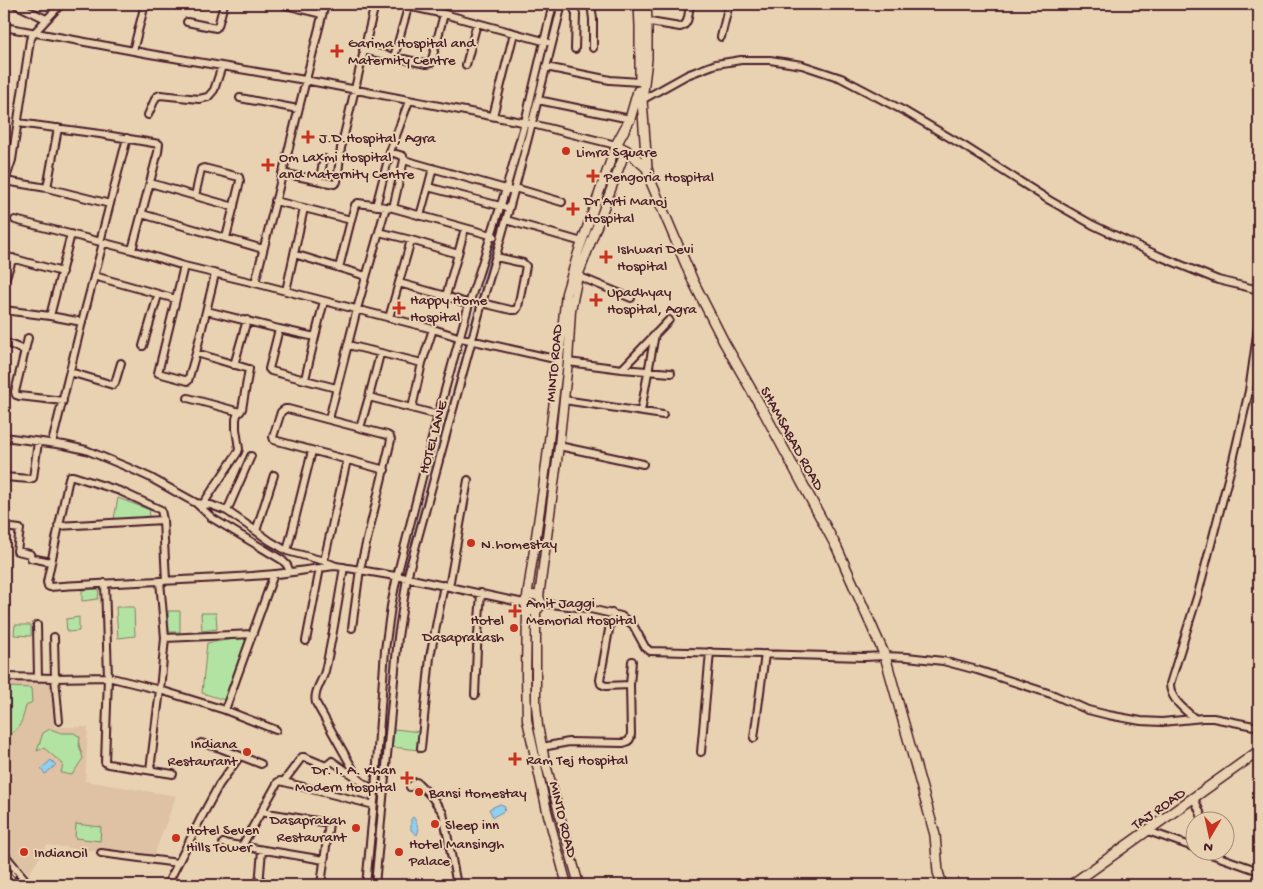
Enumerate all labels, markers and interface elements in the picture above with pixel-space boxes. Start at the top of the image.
place label: Garima Hospital and Maternity Centre [348,35,476,70]
marker: Garima Hospital and Maternity Centre [330,44,344,58]
marker: J.D.Hospital, Agra [301,130,315,144]
place label: J.D.Hospital, Agra [319,130,436,148]
place label: Limra Square [576,144,657,162]
marker: Limra Square [560,145,572,157]
place label: Om Laxmi Hospital and Maternity Centre [279,149,415,184]
marker: Om Laxmi Hospital and Maternity Centre [261,158,275,172]
marker: Pengoria Hospital [586,169,600,183]
place label: Pengoria Hospital [603,169,714,187]
place label: Dr Arti Manoj Hospital [583,193,668,228]
marker: Dr Arti Manoj Hospital [566,202,580,216]
place label: Ishwari Devi Hospital [617,241,694,276]
marker: Ishwari Devi Hospital [599,250,613,264]
place label: Upadhyay Hospital, Agra [607,284,697,319]
place label: Happy Home Hospital [410,292,488,327]
marker: Upadhyay Hospital, Agra [589,293,603,307]
marker: Happy Home Hospital [392,301,406,315]
street label: MINTO ROAD [543,323,567,403]
street label: SHAMSABAD ROAD [755,384,827,494]
street label: HOTEL LANE [416,398,453,476]
place label: N.homestay [481,536,558,554]
marker: N.homestay [465,537,477,549]
place label: Amit Jaggi Memorial Hospital [526,595,637,630]
marker: Amit Jaggi Memorial Hospital [508,604,522,618]
place label: Hotel Dasaprakash [421,612,504,647]
marker: Hotel Dasaprakash [508,622,520,634]
place label: Indiana Restaurant [168,736,239,771]
marker: Indiana Restaurant [241,746,253,758]
marker: Ram Tej Hospital [508,752,522,766]
place label: Ram Tej Hospital [526,752,628,770]
place label: Dr. I. A. Khan Modern Hospital [295,762,396,797]
marker: Dr. I. A. Khan Modern Hospital [400,771,414,785]
street label: MINTO ROAD [544,780,580,860]
street label: TAJ ROAD [1128,784,1190,835]
place label: Bansi Homestay [428,785,527,803]
marker: Bansi Homestay [413,786,425,798]
place label: Dasaprakah Restaurant [269,812,348,847]
north arrow [1186,812,1236,862]
place label: Sleep inn [445,817,499,835]
marker: Sleep inn [429,818,441,830]
place label: Hotel Seven Hills Tower [186,822,259,857]
marker: Dasaprakah Restaurant [350,822,362,834]
marker: Hotel Seven Hills Tower [170,832,182,844]
place label: Hotel Mansingh Palace [408,836,504,871]
text: N [1203,837,1214,855]
place label: IndianOil [34,845,88,863]
marker: IndianOil [18,846,30,858]
marker: Hotel Mansingh Palace [393,846,405,858]

